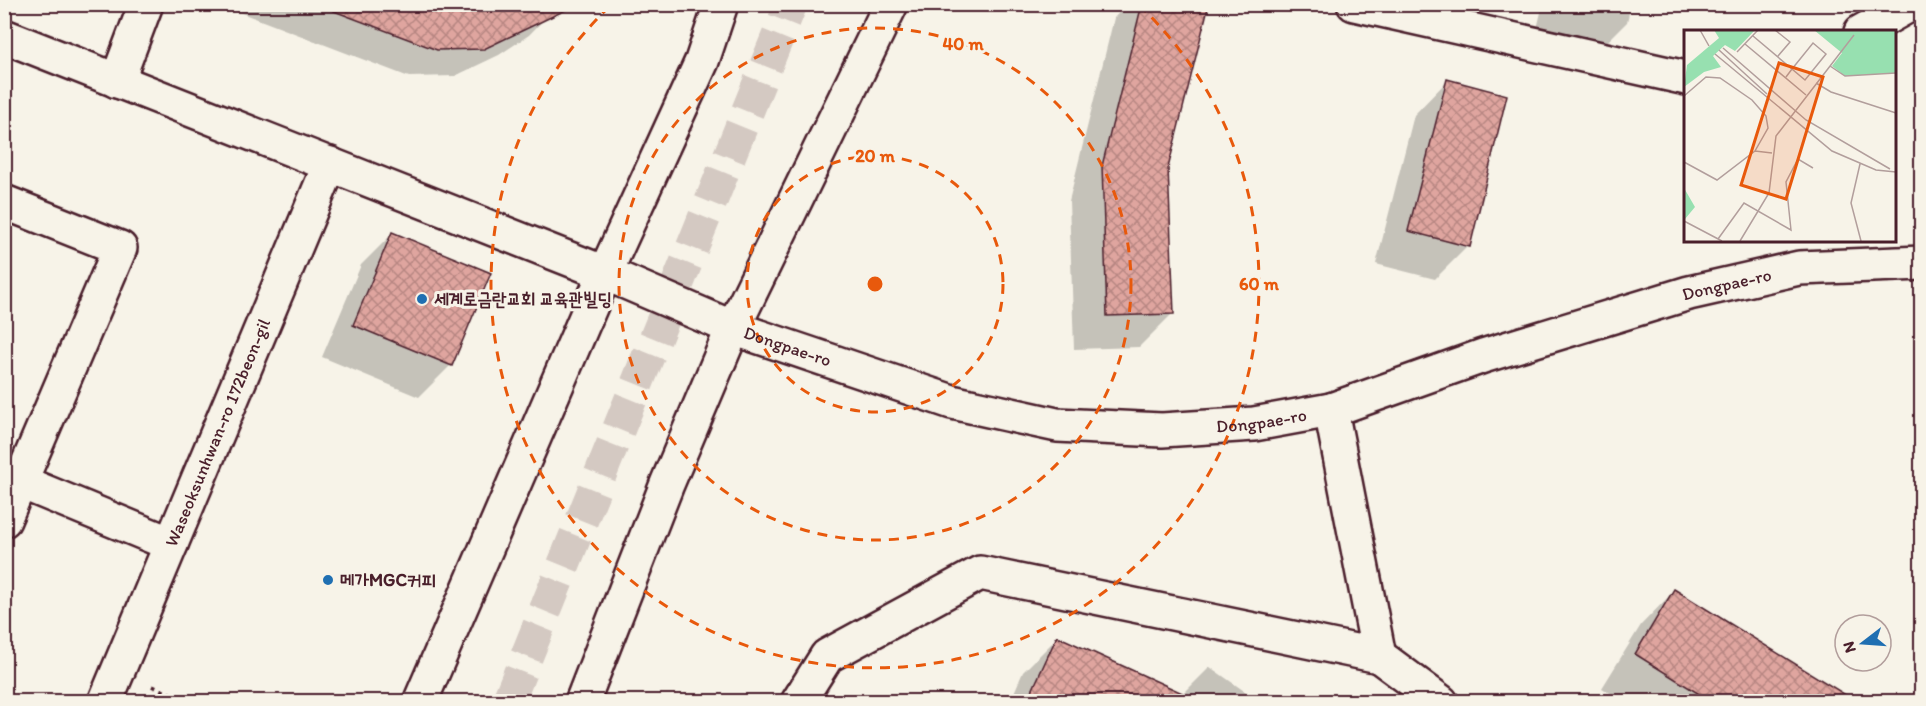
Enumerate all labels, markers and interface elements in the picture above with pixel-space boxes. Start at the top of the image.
inset map [1684,30,1896,242]
text: 40 m [942,33,984,55]
text: 20 m [855,145,896,167]
street label: Dongpae-ro [1679,264,1774,306]
text: 60 m [1239,273,1280,295]
centre of rings [865,274,885,294]
place label: 세계로금란교회 교육관빌딩 [434,288,612,310]
marker: 세계로금란교회 교육관빌딩 [415,292,429,306]
street label: Waseoksunhwan-ro 172beon-gil [160,315,275,550]
street label: Dongpae-ro [741,321,834,371]
street label: Dongpae-ro [1215,404,1308,437]
place label: 메가MGC커피 [340,569,436,591]
marker: 메가MGC커피 [321,573,335,587]
north arrow [1833,613,1893,673]
text: N [1838,639,1860,655]

